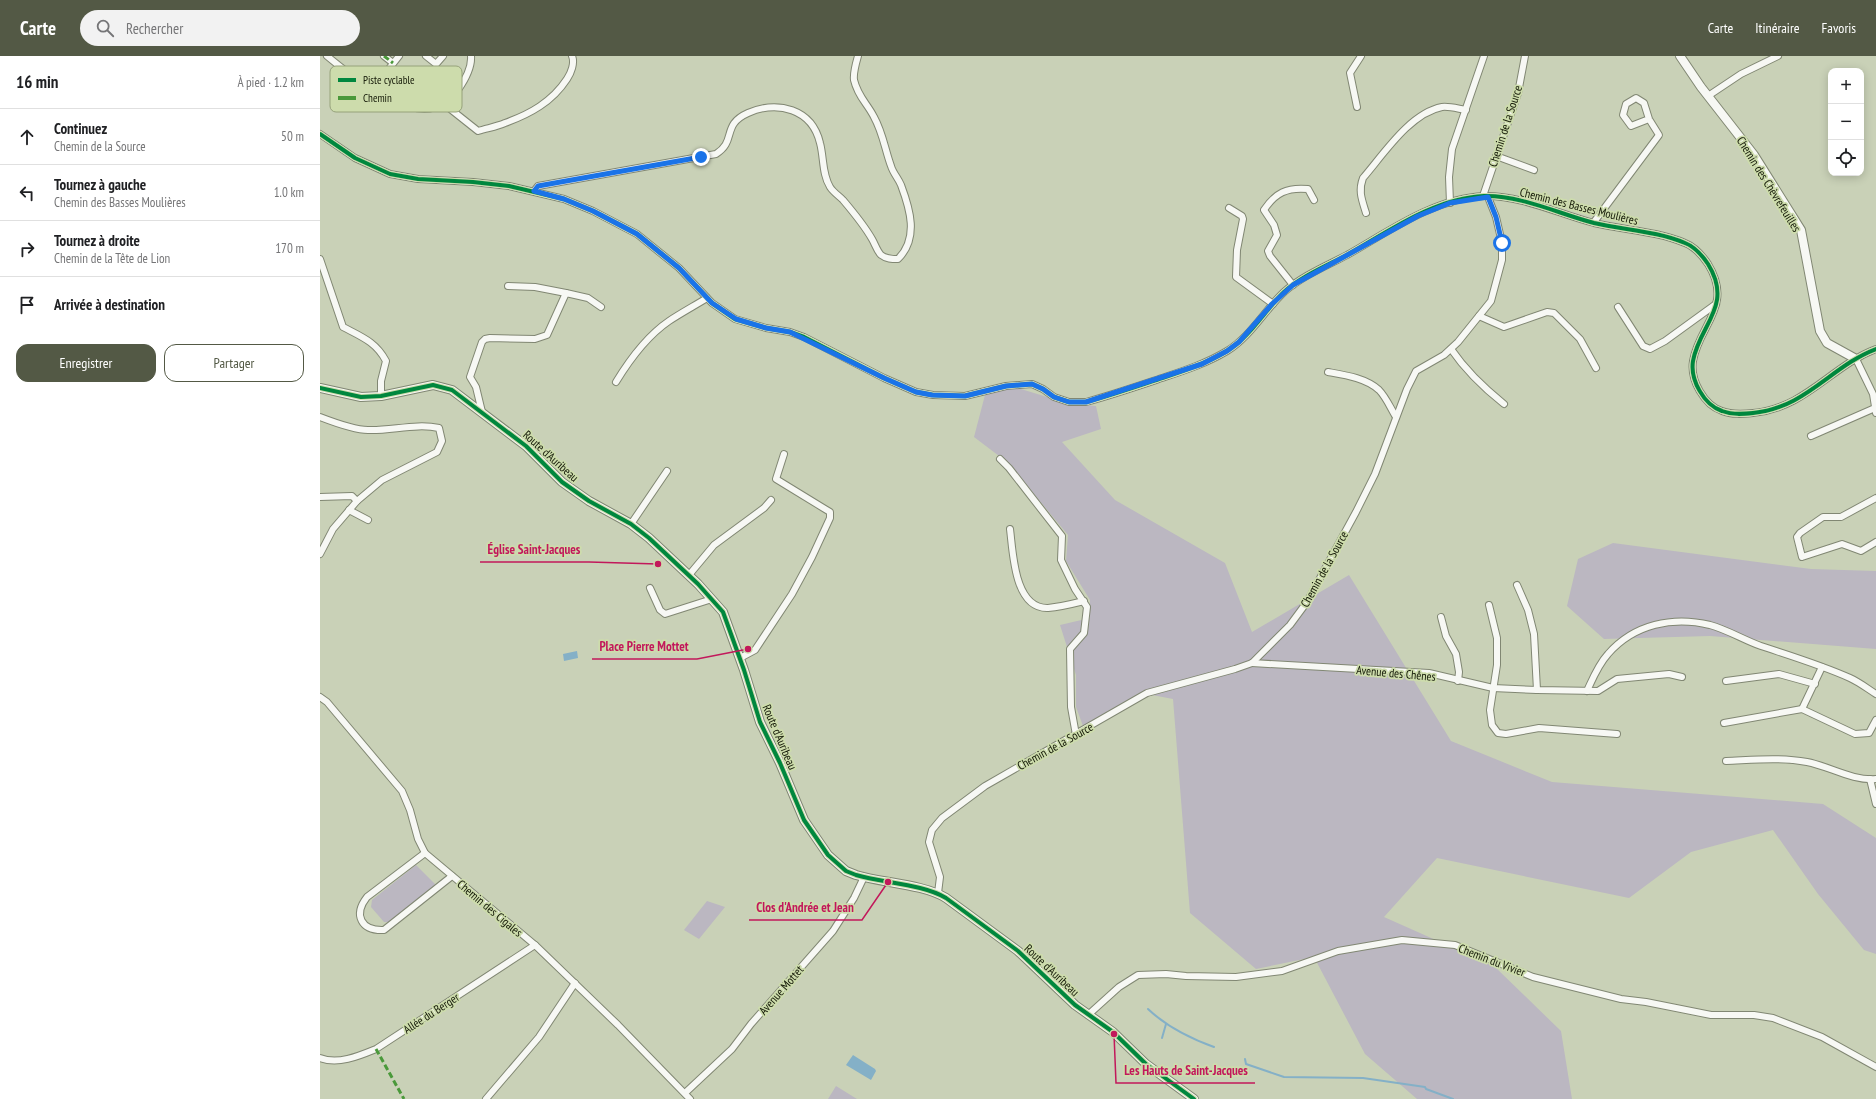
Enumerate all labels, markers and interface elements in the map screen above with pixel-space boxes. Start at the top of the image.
search box [80,10,360,46]
text: Carte [20,16,56,40]
icon: search [94,17,116,39]
text: Rechercher [126,19,183,38]
text: Carte [1708,19,1733,37]
text: Itinéraire [1755,19,1800,37]
text: Favoris [1822,19,1856,37]
legend [330,66,462,112]
map controls [1828,68,1864,176]
button: + [1828,68,1864,104]
text: 16 min [16,71,58,93]
text: Piste cyclable [363,73,415,87]
text: À pied · 1.2 km [237,74,304,91]
street label: Chemin de la Source [1485,83,1525,169]
text: Chemin [363,91,392,105]
button: − [1828,104,1864,140]
text: Continuez [54,119,107,138]
icon: ahead [16,126,38,148]
text: 50 m [281,128,304,145]
street label: Chemin des Chèvrefeuilles [1734,134,1804,234]
text: Chemin de la Source [54,138,146,155]
button: locate [1828,140,1864,176]
route end [692,148,710,166]
text: Tournez à gauche [54,175,146,194]
icon: left [16,182,38,204]
text: 1.0 km [274,184,304,201]
street label: Chemin des Basses Moulières [1518,184,1640,228]
text: Chemin des Basses Moulières [54,194,186,211]
text: Tournez à droite [54,231,140,250]
route start [1493,234,1511,252]
icon: right [16,238,38,260]
text: 170 m [275,240,304,257]
text: Chemin de la Tête de Lion [54,250,170,267]
icon: arrive [16,294,38,316]
text: Arrivée à destination [54,295,165,314]
button: Enregistrer [16,344,156,382]
button: Partager [164,344,304,382]
street label: Route d'Auribeau [520,427,582,485]
street label: Chemin de la Source [1297,528,1351,610]
callout: Église Saint-Jacques [480,537,589,562]
text: Église Saint-Jacques [488,541,581,558]
callout: Place Pierre Mottet [592,634,697,659]
text: Place Pierre Mottet [599,638,689,655]
street label: Avenue des Chênes [1356,662,1436,684]
street label: Route d'Auribeau [760,702,800,772]
street label: Chemin de la Source [1014,719,1096,773]
street label: Chemin des Cigales [454,876,526,940]
callout: Clos d'Andrée et Jean [749,895,862,920]
text: Clos d'Andrée et Jean [756,899,854,916]
street label: Chemin du Vivier [1456,940,1528,980]
street label: Route d'Auribeau [1021,941,1083,999]
street label: Avenue Mottet [755,962,807,1018]
street label: Allée du Berger [400,989,462,1037]
callout: Les Hauts de Saint-Jacques [1116,1058,1255,1083]
text: Les Hauts de Saint-Jacques [1124,1062,1248,1079]

